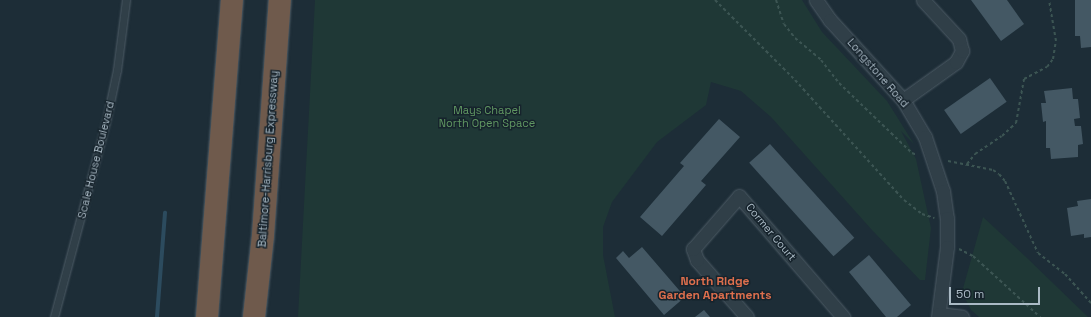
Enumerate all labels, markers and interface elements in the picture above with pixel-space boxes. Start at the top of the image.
street label: Longstone Road [844,36,912,110]
street label: Baltimore-Harrisburg Expressway [255,70,281,248]
street label: Scale House Boulevard [75,100,117,220]
park label: Mays Chapel North Open Space [439,104,535,130]
street label: Cormer Court [743,201,799,263]
district label: North Ridge Garden Apartments [658,275,772,303]
scale bar [951,279,1042,305]
text: 50 m [956,286,984,302]

